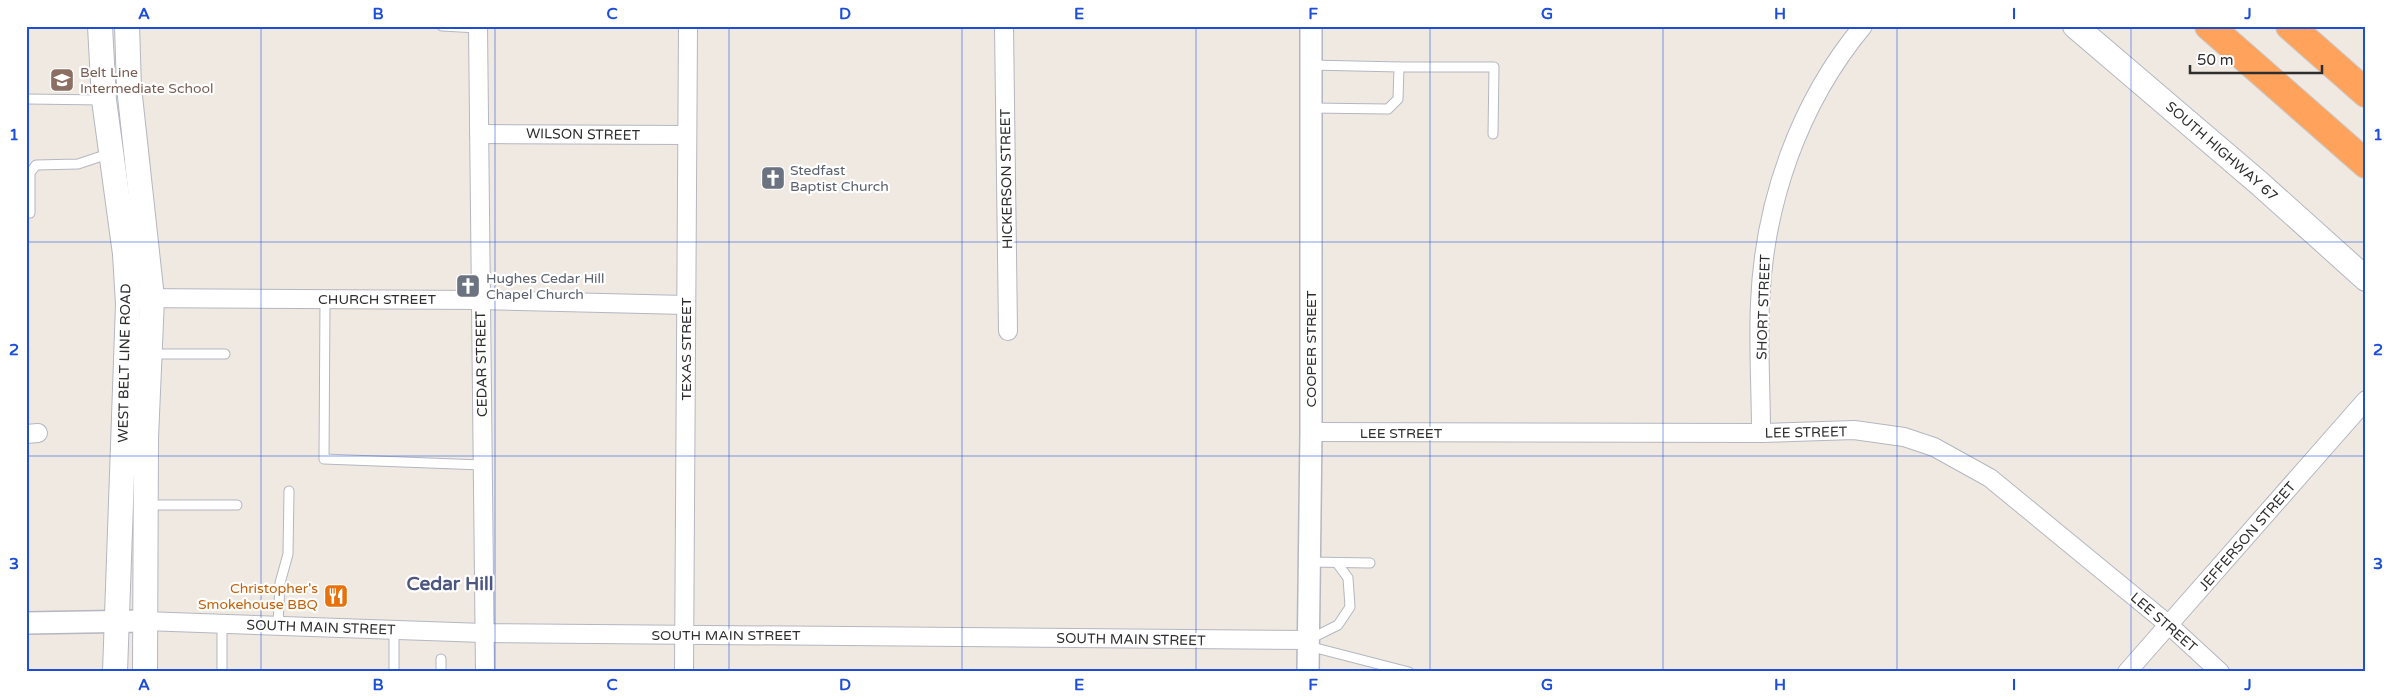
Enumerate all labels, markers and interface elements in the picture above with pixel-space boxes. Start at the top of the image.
text: A [138,4,150,24]
text: B [372,4,384,24]
text: C [606,4,618,24]
text: D [839,4,851,24]
text: E [1074,4,1084,24]
text: F [1308,4,1318,24]
text: G [1541,4,1553,24]
text: H [1774,4,1786,24]
text: I [2012,4,2016,24]
text: J [2243,4,2252,24]
scale bar [2190,42,2322,74]
text: 50 m [2197,51,2234,69]
place label: Belt Line Intermediate School [80,64,213,97]
school or university icon: Belt Line Intermediate School [49,67,75,93]
street label: SOUTH HIGHWAY 67 [2162,98,2281,205]
street label: HICKERSON STREET [997,108,1016,249]
text: 1 [9,125,19,145]
street label: WILSON STREET [526,125,641,144]
text: 1 [2373,125,2383,145]
place label: Stedfast Baptist Church [790,162,889,195]
church icon: Stedfast Baptist Church [760,165,786,191]
street label: SHORT STREET [1753,253,1774,360]
place label: Hughes Cedar Hill Chapel Church [486,270,605,303]
church icon: Hughes Cedar Hill Chapel Church [455,273,481,299]
street label: WEST BELT LINE ROAD [115,283,134,443]
street label: COOPER STREET [1303,290,1320,408]
street label: CHURCH STREET [318,291,436,308]
street label: TEXAS STREET [678,297,695,401]
street label: CEDAR STREET [472,310,491,417]
text: 2 [9,340,19,360]
text: 2 [2373,340,2383,360]
street label: LEE STREET [1765,423,1848,442]
street label: LEE STREET [1360,425,1443,442]
street label: JEFFERSON STREET [2195,478,2300,594]
text: 3 [9,554,19,574]
text: 3 [2373,554,2383,574]
district label: Cedar Hill [407,573,493,595]
place label: Christopher's Smokehouse BBQ [198,580,318,613]
restaurant icon: Christopher's Smokehouse BBQ [323,583,349,609]
street label: LEE STREET [2127,589,2201,656]
street label: SOUTH MAIN STREET [246,616,396,639]
street label: SOUTH MAIN STREET [651,627,801,644]
street label: SOUTH MAIN STREET [1056,630,1206,649]
text: A [138,675,150,695]
text: B [372,675,384,695]
text: C [606,675,618,695]
text: D [839,675,851,695]
text: E [1074,675,1084,695]
text: F [1308,675,1318,695]
text: G [1541,675,1553,695]
text: H [1774,675,1786,695]
text: I [2012,675,2016,695]
text: J [2243,675,2252,695]

